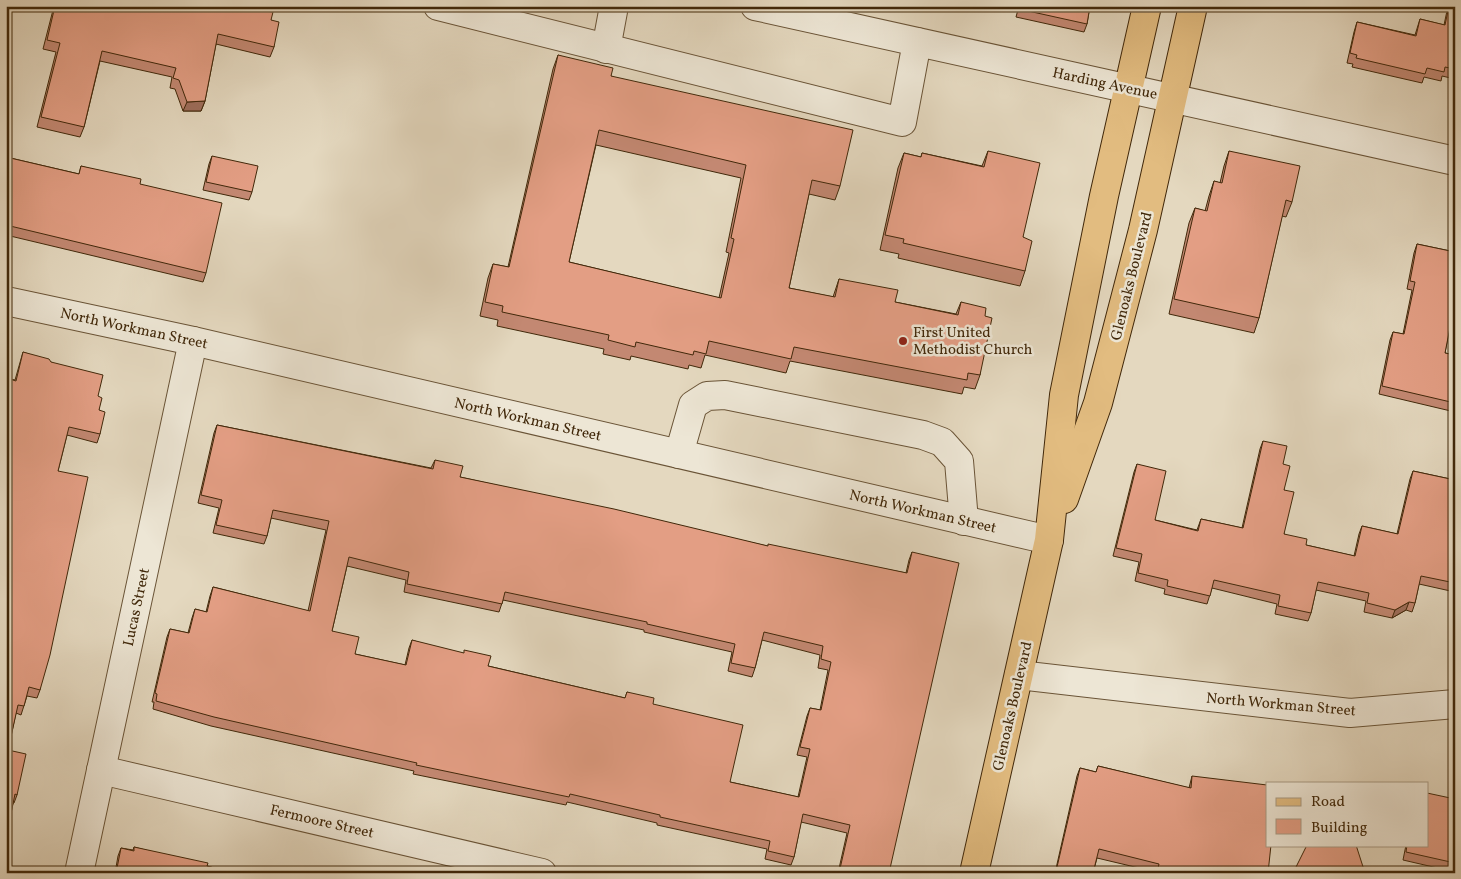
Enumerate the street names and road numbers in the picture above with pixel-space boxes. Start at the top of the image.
street label: Harding Avenue [1050,63,1159,106]
street label: Glenoaks Boulevard [1106,210,1159,343]
street label: North Workman Street [58,304,209,355]
street label: North Workman Street [452,393,603,448]
street label: North Workman Street [847,485,998,540]
street label: Lucas Street [119,566,156,649]
street label: Glenoaks Boulevard [988,640,1039,773]
street label: North Workman Street [1205,688,1357,723]
street label: Fermoore Street [268,800,376,845]

